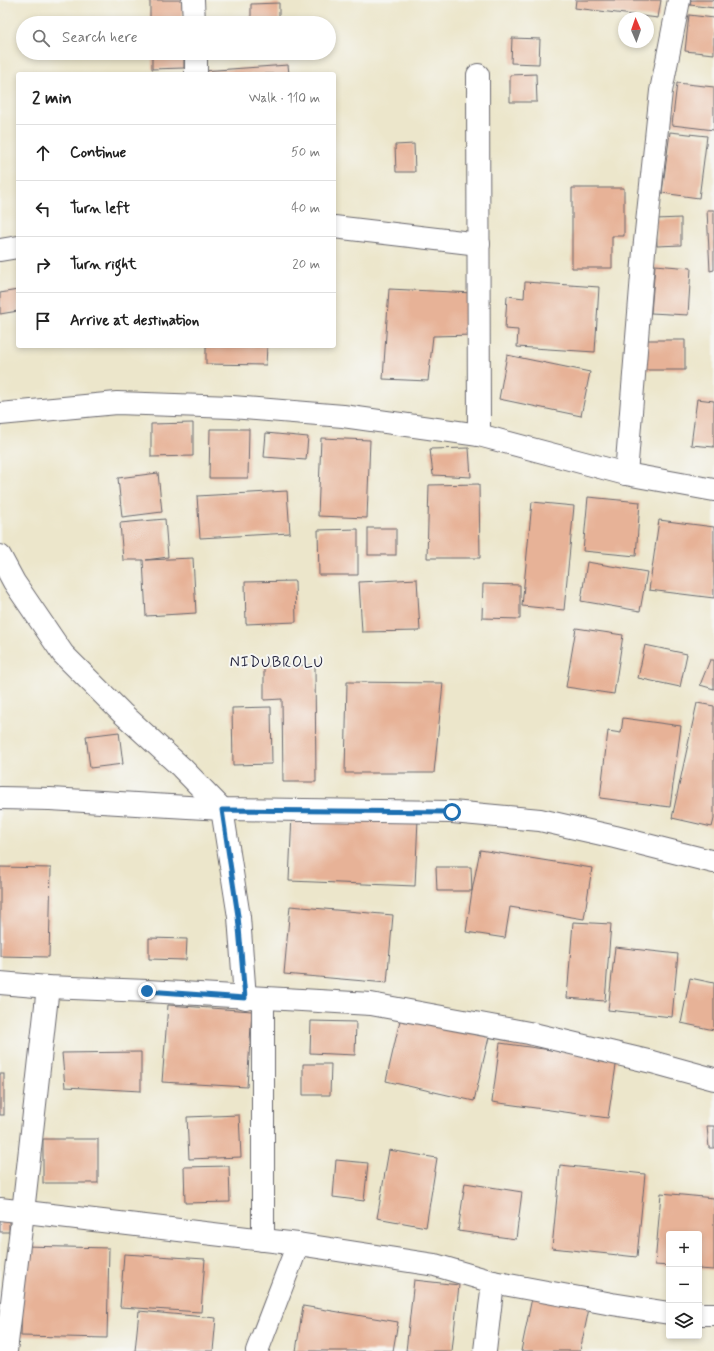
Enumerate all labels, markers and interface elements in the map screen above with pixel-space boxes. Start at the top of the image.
north arrow [618,12,654,48]
search box [16,16,336,60]
icon: search [30,27,52,49]
text: Search here [62,28,138,48]
text: 2 min [32,87,72,109]
text: Walk · 110 m [249,90,320,107]
icon: ahead [32,142,54,164]
text: Continue [70,143,126,163]
text: 50 m [291,144,320,161]
icon: left [32,198,54,220]
text: Turn left [70,199,130,219]
text: 40 m [291,200,320,217]
icon: right [32,254,54,276]
text: Turn right [70,255,137,275]
text: 20 m [292,256,320,273]
icon: arrive [32,310,54,332]
text: Arrive at destination [70,311,199,331]
district label: NIDUBROLU [230,653,324,673]
route start [443,803,461,821]
route end [138,982,156,1000]
map controls [666,1231,702,1339]
button: + [666,1231,702,1267]
button: − [666,1267,702,1303]
button: layers [666,1303,702,1339]

